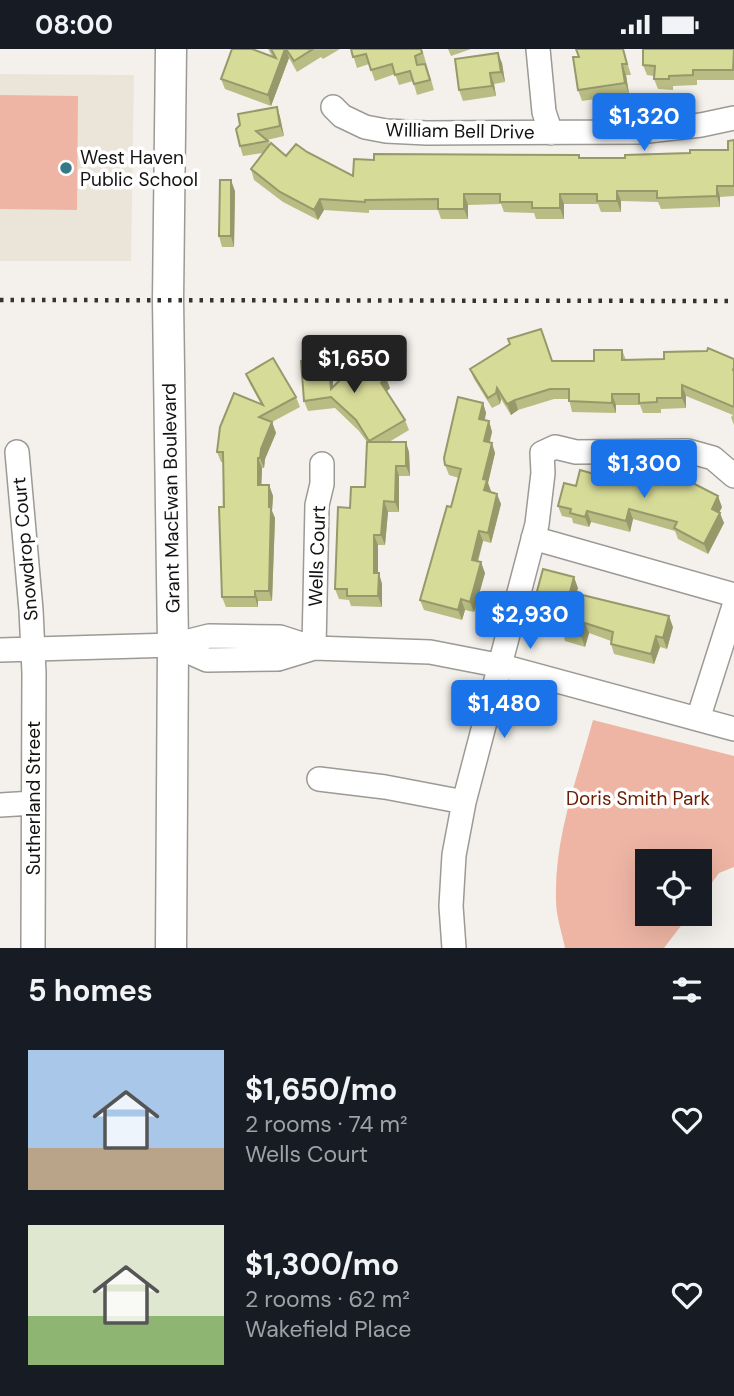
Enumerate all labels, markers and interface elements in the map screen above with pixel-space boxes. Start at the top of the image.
text: 08:00 [35,8,113,42]
pin: $1,320 [587,93,701,153]
text: $1,320 [608,101,680,131]
street label: William Bell Drive [385,117,535,145]
place label: West Haven Public School [80,145,198,192]
marker: West Haven Public School [58,160,74,176]
pin: $1,650 [297,335,411,395]
text: $1,650 [318,343,390,373]
street label: Grant MacEwan Boulevard [156,383,186,613]
pin: $1,300 [587,441,701,500]
text: $1,300 [607,448,681,478]
street label: Snowdrop Court [6,476,44,622]
street label: Wells Court [303,505,331,607]
pin: $2,930 [473,591,587,651]
text: $2,930 [491,599,569,629]
pin: $1,480 [447,681,561,740]
text: $1,480 [467,688,541,718]
street label: Sutherland Street [21,721,46,875]
park label: Doris Smith Park [566,786,710,811]
map controls [635,849,712,926]
button: locate [635,849,712,926]
text: 5 homes [28,971,153,1010]
icon: filters [668,971,706,1009]
text: $1,650/mo [245,1070,397,1109]
icon: home [84,1078,168,1162]
icon: heart [668,1101,706,1139]
text: 2 rooms · 74 m² [245,1109,408,1139]
text: Wells Court [245,1139,368,1169]
text: $1,300/mo [245,1245,399,1284]
icon: home [84,1253,168,1337]
icon: heart [668,1276,706,1314]
text: 2 rooms · 62 m² [245,1284,410,1314]
text: Wakefield Place [245,1314,411,1344]

